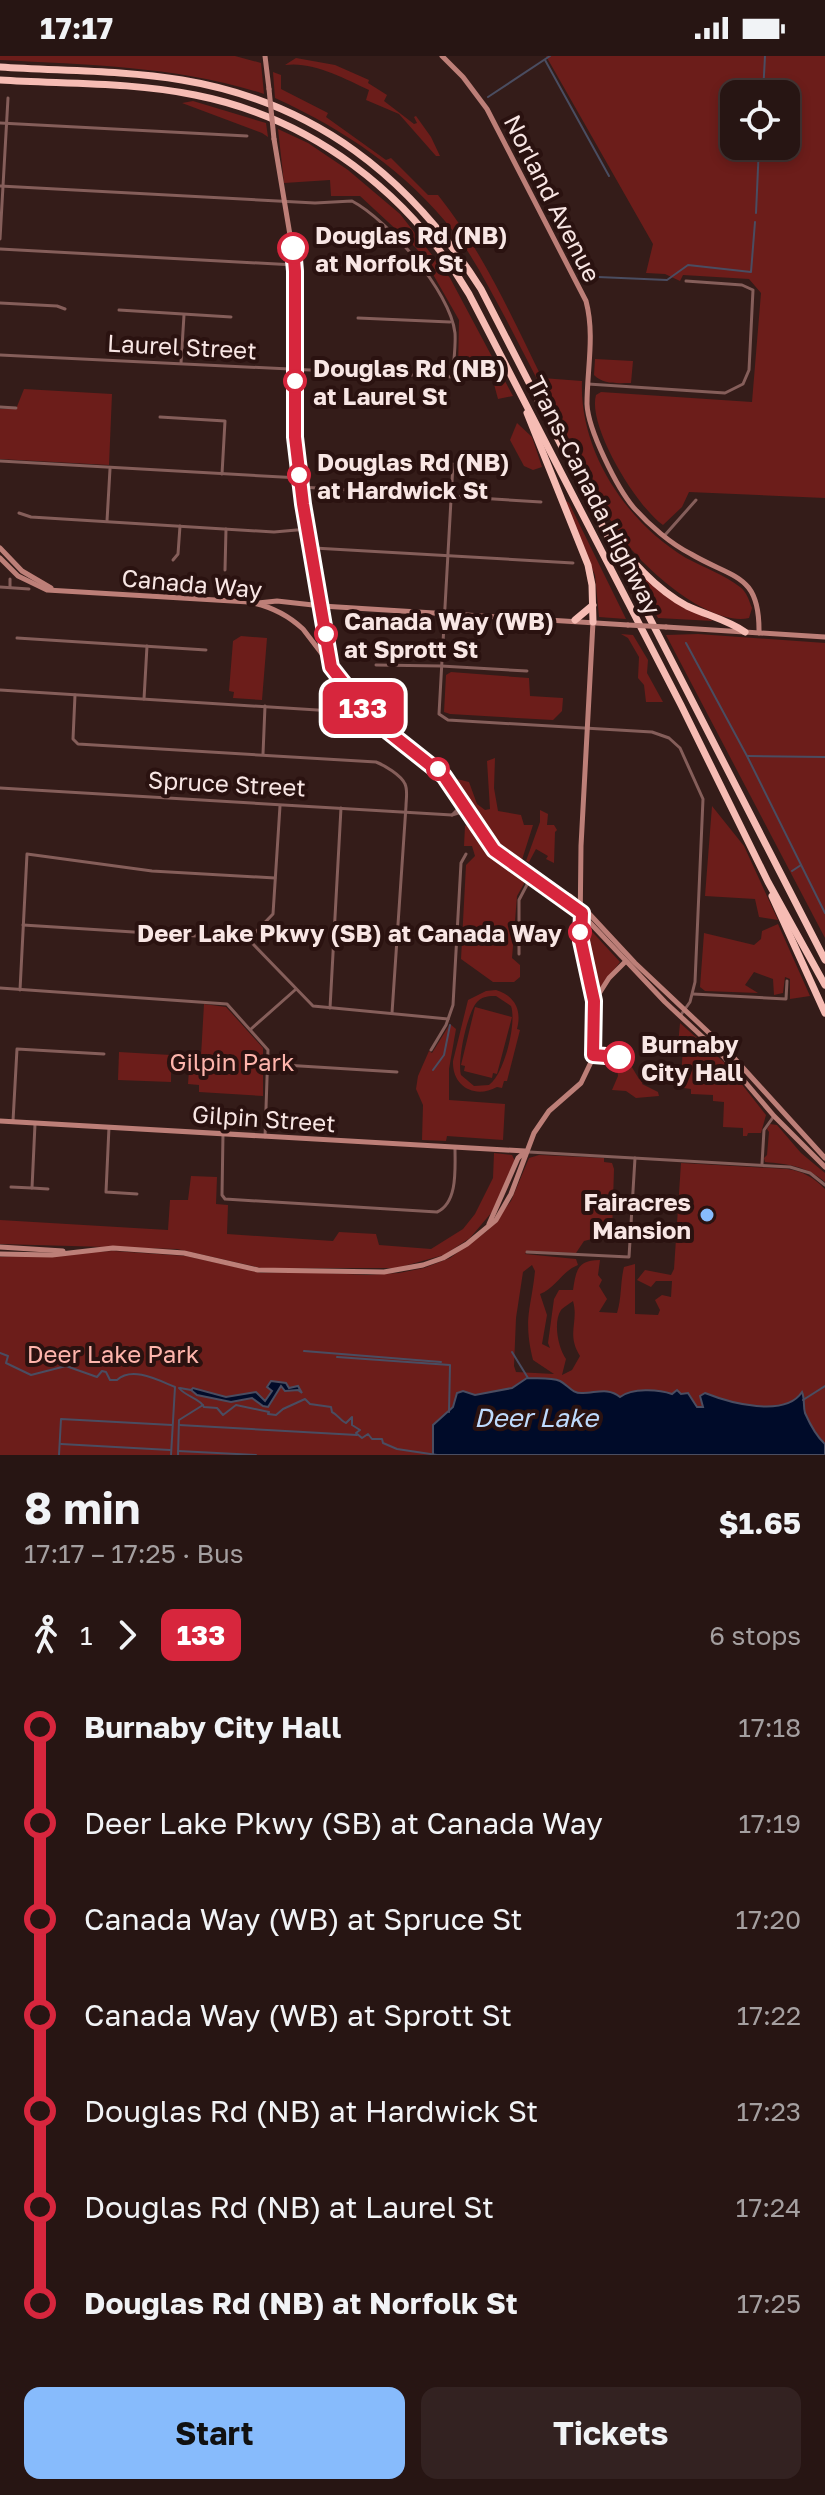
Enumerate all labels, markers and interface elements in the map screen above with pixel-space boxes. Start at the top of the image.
text: 17:17 [40,10,113,46]
map controls [720,80,800,160]
button: locate [720,80,800,160]
street label: Norland Avenue [498,110,608,286]
place label: Douglas Rd (NB) at Norfolk St [315,220,507,277]
marker: Douglas Rd (NB) at Norfolk St [278,233,308,263]
street label: Laurel Street [106,328,258,364]
place label: Douglas Rd (NB) at Laurel St [313,353,505,410]
marker: Douglas Rd (NB) at Laurel St [284,370,306,392]
street label: Trans-Canada Highway [522,371,668,619]
place label: Douglas Rd (NB) at Hardwick St [317,447,509,504]
marker: Douglas Rd (NB) at Hardwick St [288,464,310,486]
street label: Canada Way [120,562,264,604]
place label: Canada Way (WB) at Sprott St [344,606,554,663]
marker: Canada Way (WB) at Sprott St [315,623,337,645]
line badge: 133 [317,682,409,734]
text: 133 [339,691,387,724]
unlabelled marker [427,758,449,780]
street label: Spruce Street [147,764,307,802]
place label: Deer Lake Pkwy (SB) at Canada Way [137,918,563,947]
marker: Deer Lake Pkwy (SB) at Canada Way [569,921,591,943]
place label: Burnaby City Hall [641,1029,743,1086]
marker: Burnaby City Hall [604,1042,634,1072]
park label: Gilpin Park [170,1047,294,1076]
street label: Gilpin Street [191,1099,337,1137]
place label: Fairacres Mansion [583,1187,691,1244]
marker: Fairacres Mansion [698,1206,716,1224]
park label: Deer Lake Park [27,1339,199,1368]
water label: Deer Lake [474,1402,600,1433]
text: 8 min [24,1481,140,1534]
text: $1.65 [719,1505,801,1541]
text: 17:17 – 17:25 · Bus [24,1538,243,1569]
icon: walk [24,1613,68,1657]
icon: forward [105,1613,149,1657]
text: 133 [177,1618,225,1651]
text: 1 [80,1620,93,1651]
text: 6 stops [709,1620,801,1651]
text: Burnaby City Hall [84,1709,341,1745]
text: 17:18 [738,1712,801,1743]
text: Deer Lake Pkwy (SB) at Canada Way [84,1805,603,1841]
text: 17:19 [738,1808,801,1839]
text: Canada Way (WB) at Spruce St [84,1901,523,1937]
text: 17:20 [736,1904,801,1935]
text: Canada Way (WB) at Sprott St [84,1997,512,2033]
text: 17:22 [737,2000,801,2031]
text: Douglas Rd (NB) at Hardwick St [84,2093,538,2129]
text: 17:23 [737,2096,801,2127]
text: Douglas Rd (NB) at Laurel St [84,2189,494,2225]
text: 17:24 [736,2192,801,2223]
text: Douglas Rd (NB) at Norfolk St [84,2285,518,2321]
text: 17:25 [737,2288,801,2319]
button: Start [24,2387,405,2479]
button: Tickets [421,2387,801,2479]

